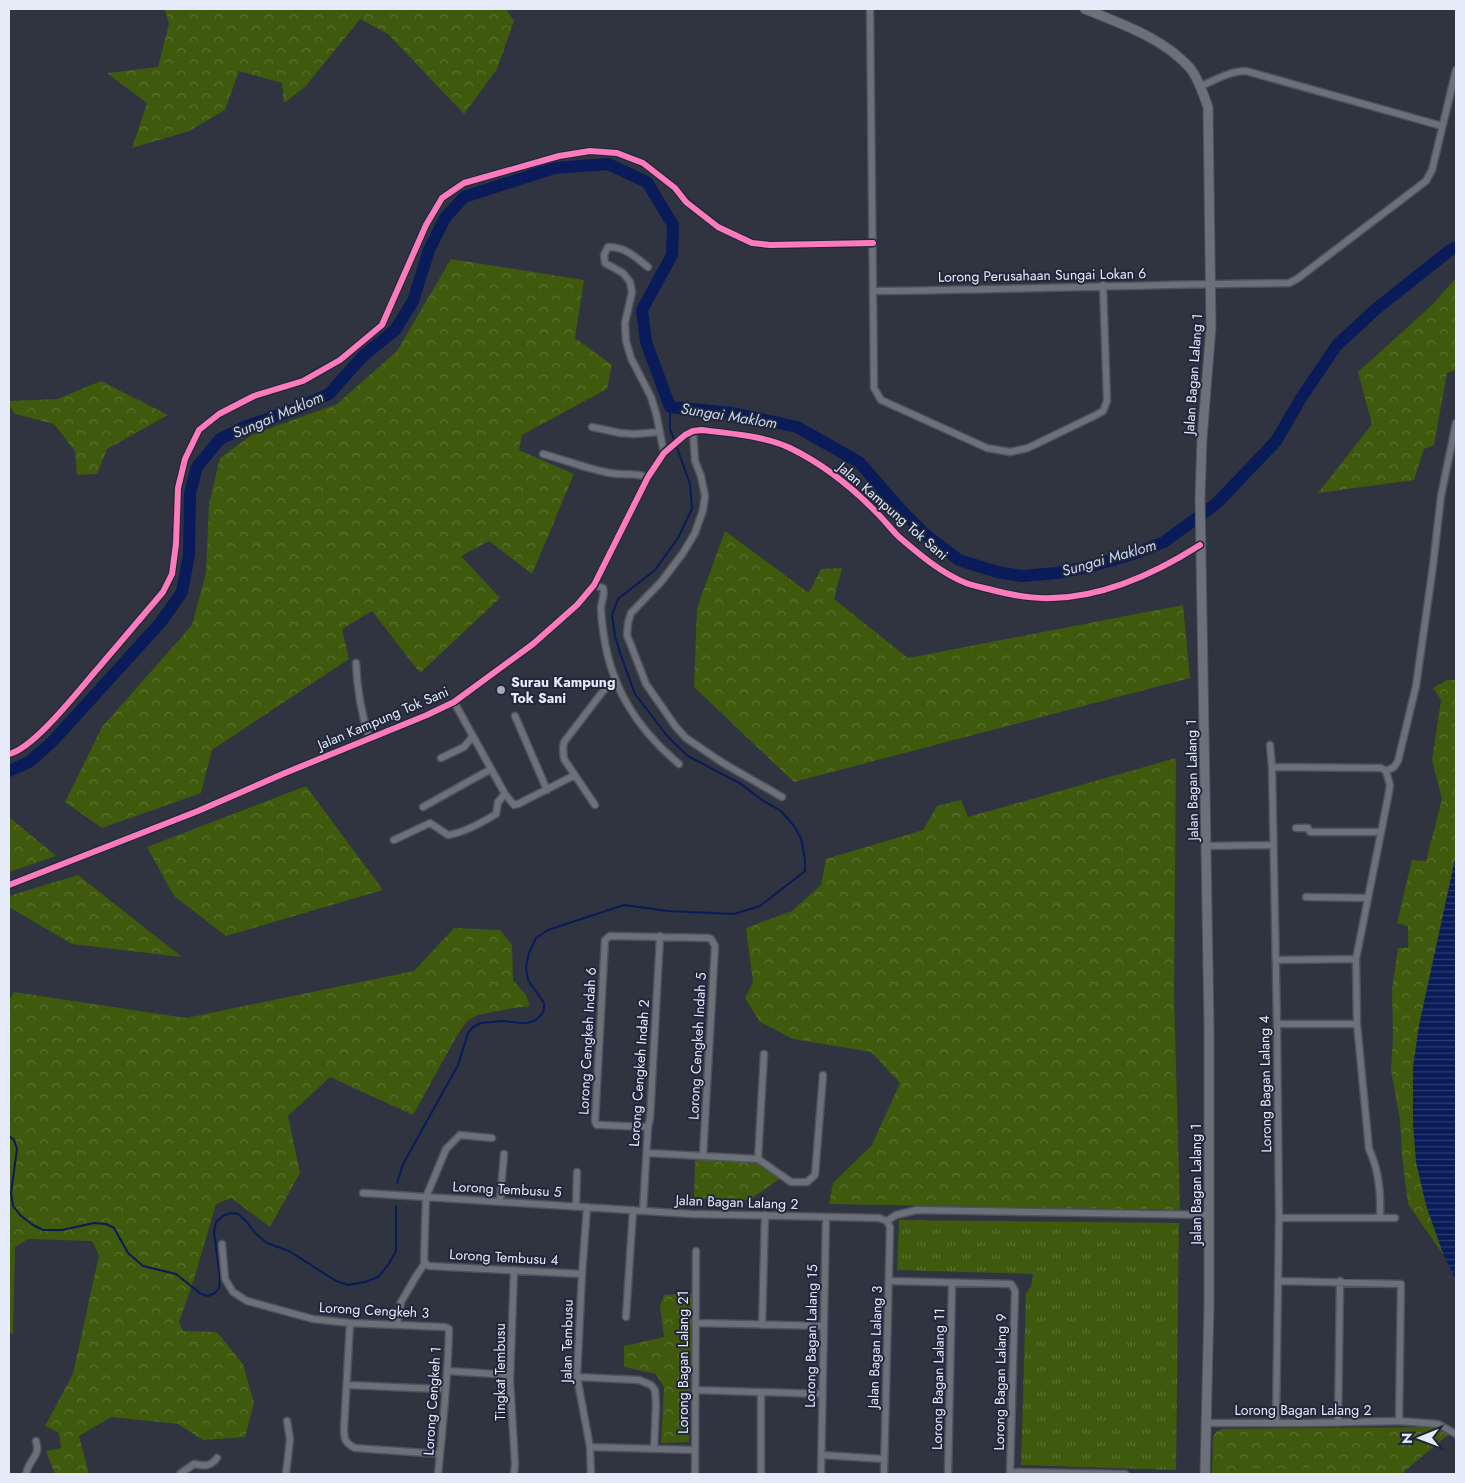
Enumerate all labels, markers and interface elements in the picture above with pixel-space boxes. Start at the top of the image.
street label: Lorong Perusahaan Sungai Lokan 6 [938,263,1146,287]
street label: Jalan Bagan Lalang 1 [1179,313,1207,437]
water label: Sungai Maklom [229,386,327,444]
water label: Sungai Maklom [679,398,779,434]
street label: Jalan Kampung Tok Sani [832,456,953,565]
water label: Sungai Maklom [1059,534,1159,582]
place label: Surau Kampung Tok Sani [511,672,615,708]
street label: Jalan Kampung Tok Sani [313,681,452,755]
marker: Surau Kampung Tok Sani [495,684,507,696]
street label: Jalan Bagan Lalang 1 [1181,719,1203,843]
street label: Lorong Cengkeh Indah 6 [573,967,601,1115]
street label: Lorong Cengkeh Indah 5 [683,972,711,1120]
street label: Lorong Cengkeh Indah 2 [624,999,654,1147]
street label: Lorong Bagan Lalang 4 [1254,1015,1276,1153]
street label: Jalan Bagan Lalang 1 [1186,1123,1206,1247]
street label: Lorong Tembusu 5 [452,1176,562,1202]
street label: Jalan Bagan Lalang 2 [673,1190,799,1214]
street label: Lorong Tembusu 4 [449,1244,559,1270]
street label: Lorong Bagan Lalang 15 [800,1264,822,1408]
street label: Jalan Bagan Lalang 3 [863,1285,887,1411]
street label: Lorong Bagan Lalang 21 [673,1290,693,1434]
street label: Lorong Cengkeh 3 [318,1297,430,1323]
street label: Jalan Tembusu [556,1299,578,1385]
street label: Lorong Bagan Lalang 11 [927,1308,949,1450]
street label: Lorong Bagan Lalang 9 [989,1313,1011,1451]
street label: Tingkat Tembusu [490,1323,510,1421]
street label: Lorong Cengkeh 1 [418,1346,446,1456]
street label: Lorong Bagan Lalang 2 [1234,1400,1372,1420]
north arrow [1395,1413,1445,1463]
text: N [1397,1432,1417,1444]

